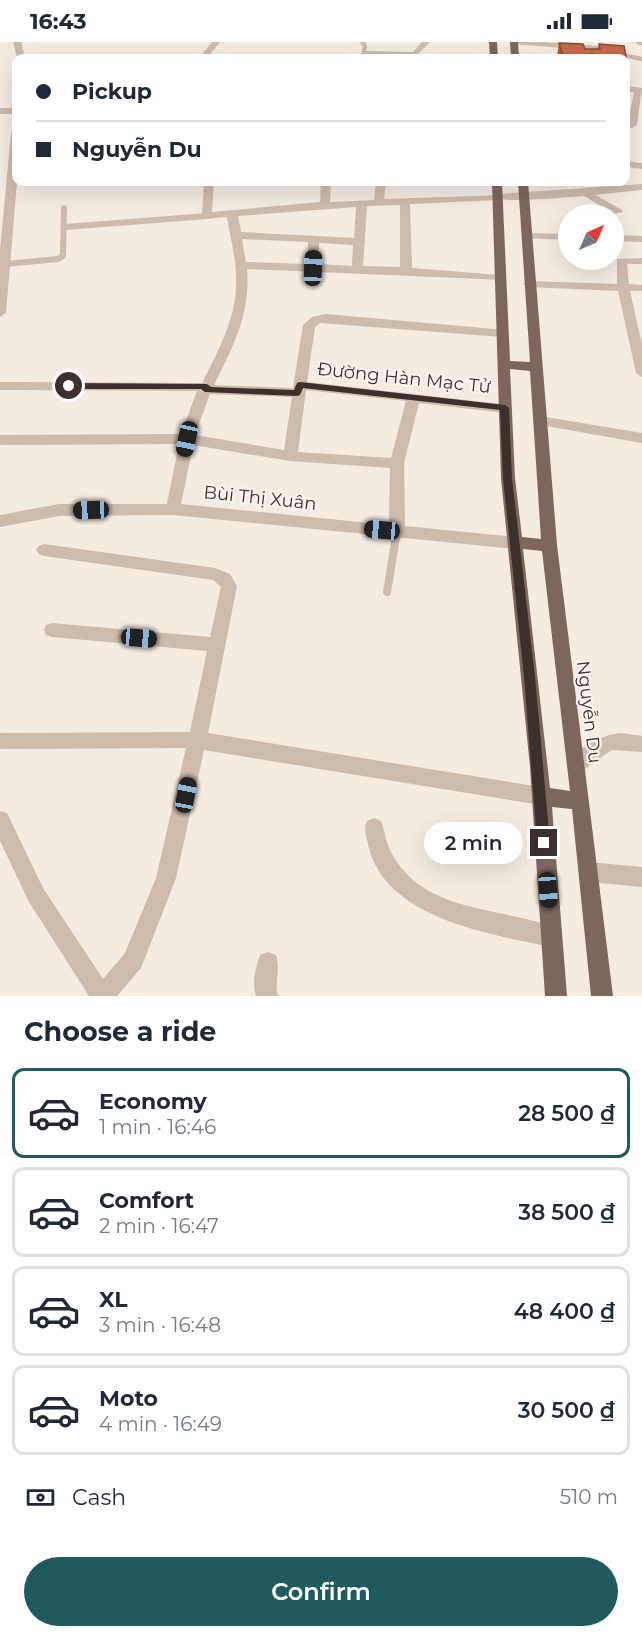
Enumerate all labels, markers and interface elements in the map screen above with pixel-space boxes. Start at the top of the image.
text: 16:43 [30,8,86,35]
text: Pickup [72,78,152,105]
text: Nguyễn Du [72,136,202,163]
north arrow [558,204,624,270]
map controls [558,204,624,270]
car [303,250,323,286]
street label: Đường Hàn Mạc Tử [316,358,492,398]
route start [55,372,82,399]
car [174,420,200,458]
street label: Bùi Thị Xuân [202,481,318,515]
car [73,500,109,520]
car [363,519,401,541]
car [120,627,158,649]
street label: Nguyễn Du [572,659,606,765]
car [174,776,198,814]
callout: 2 min [424,822,523,864]
route end [530,829,557,856]
text: 2 min [445,831,502,855]
car [538,871,558,909]
text: Choose a ride [24,1015,216,1048]
icon: car [27,1086,81,1140]
text: Economy [99,1088,207,1115]
text: 28 500 ₫ [518,1100,615,1127]
text: 1 min · 16:46 [99,1115,216,1139]
icon: car [27,1185,81,1239]
text: Comfort [99,1187,194,1214]
text: 38 500 ₫ [518,1199,615,1226]
text: 2 min · 16:47 [99,1214,219,1238]
icon: car [27,1284,81,1338]
text: XL [99,1286,128,1313]
text: 48 400 ₫ [514,1298,615,1325]
text: 3 min · 16:48 [99,1313,221,1337]
icon: car [27,1383,81,1437]
text: Moto [99,1385,158,1412]
text: 30 500 ₫ [518,1397,615,1424]
text: 4 min · 16:49 [99,1412,222,1436]
icon: cash [24,1481,57,1514]
text: Cash [72,1484,126,1511]
text: 510 m [560,1485,618,1509]
button: Confirm [24,1557,618,1626]

